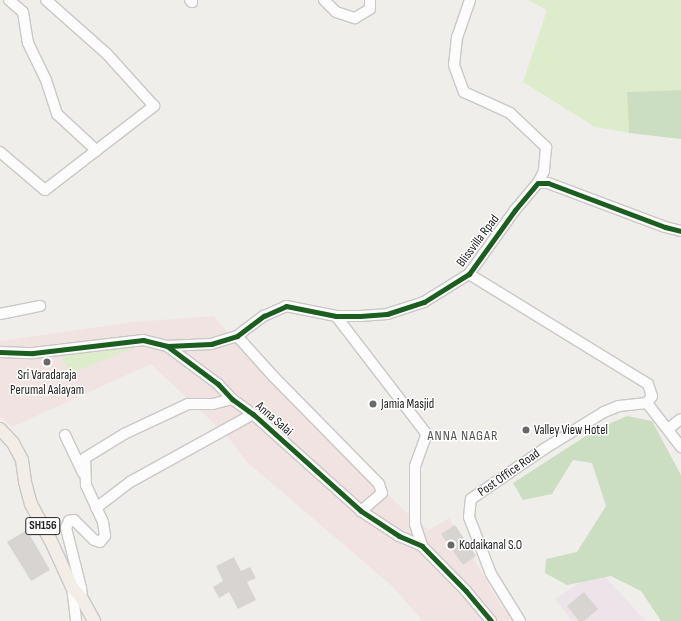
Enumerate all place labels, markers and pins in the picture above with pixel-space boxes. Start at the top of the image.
marker: Sri Varadaraja Perumal Aalayam [42,357,52,367]
place label: Sri Varadaraja Perumal Aalayam [10,368,84,399]
place label: Jamia Masjid [381,396,434,412]
marker: Jamia Masjid [368,399,378,409]
place label: Valley View Hotel [534,422,608,438]
marker: Valley View Hotel [521,425,531,435]
place label: Kodaikanal S.O [459,537,522,553]
marker: Kodaikanal S.O [446,540,456,550]

